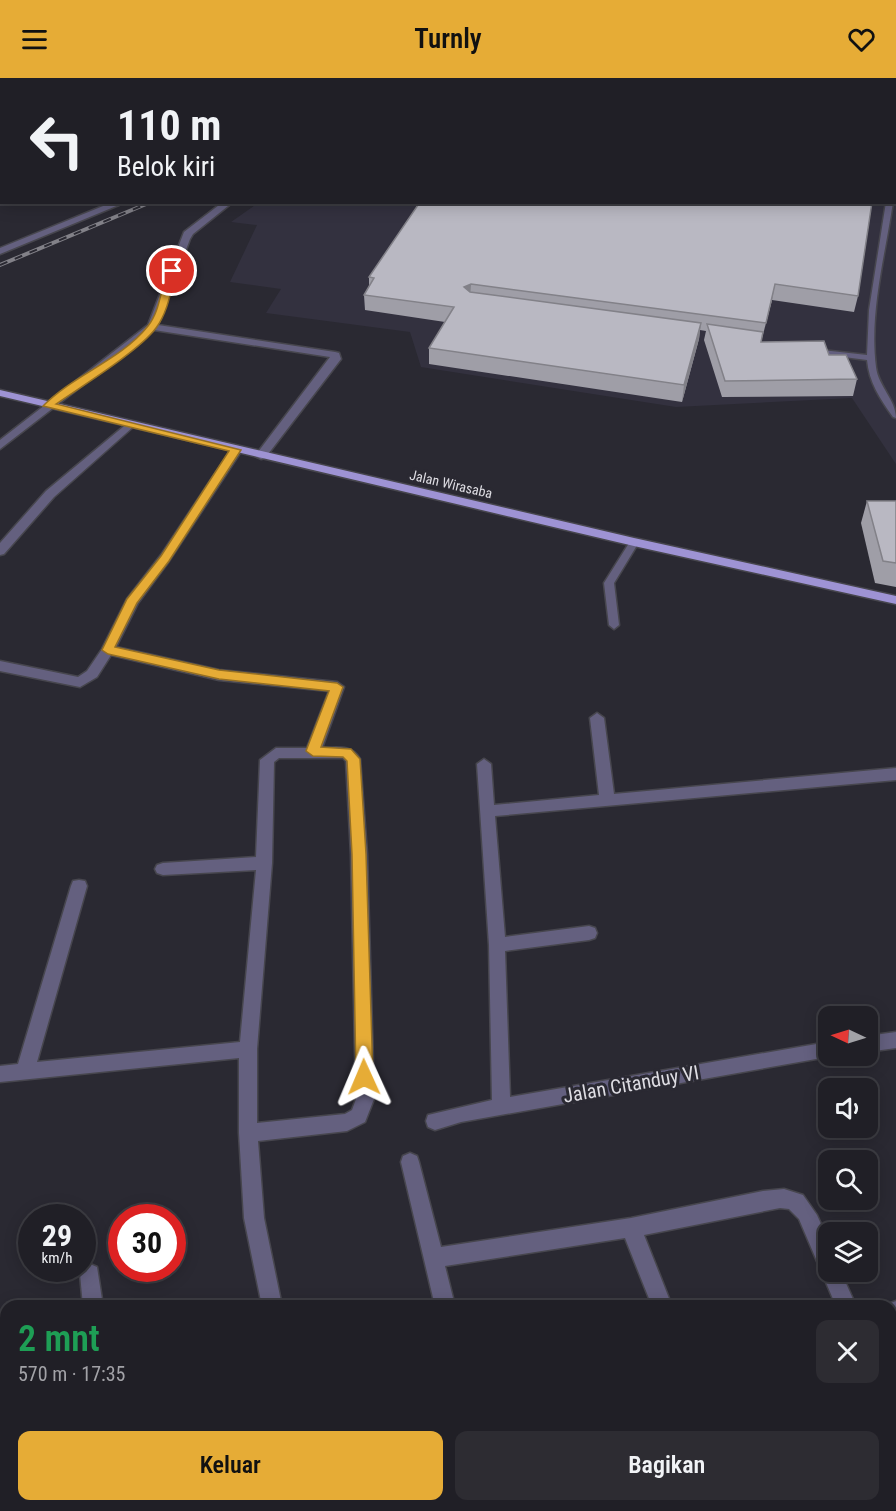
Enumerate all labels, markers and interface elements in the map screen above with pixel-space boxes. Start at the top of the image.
icon: menu [18,23,51,56]
text: Turnly [414,23,482,55]
icon: heart [845,23,878,56]
text: 110 m [117,101,222,150]
icon: left [18,102,96,180]
text: Belok kiri [117,151,215,183]
pin [146,245,197,296]
icon: arrive [155,254,188,287]
street label: Jalan Wirasaba [408,467,494,501]
north arrow [818,1006,878,1066]
map controls [818,1006,878,1282]
position arrow [332,1045,396,1109]
street label: Jalan Citanduy VI [561,1060,701,1108]
button: sound [818,1078,878,1138]
button: search [818,1150,878,1210]
speed limit sign: 30 [108,1204,186,1282]
text: 29 [42,1218,72,1253]
button: layers [818,1222,878,1282]
text: km/h [42,1249,72,1267]
text: 2 mnt [18,1318,100,1360]
button: close [816,1320,879,1383]
text: 570 m · 17:35 [18,1362,125,1386]
button: Keluar [18,1431,443,1500]
button: Bagikan [455,1431,879,1500]

